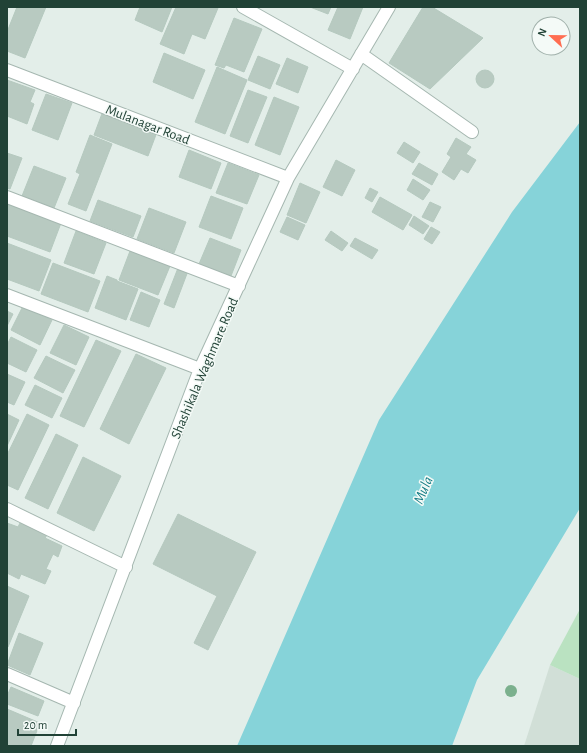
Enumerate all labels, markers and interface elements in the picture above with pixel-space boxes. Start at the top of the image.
north arrow [531,16,571,56]
text: N [536,27,549,38]
street label: Mulanagar Road [104,102,192,147]
street label: Shashikala Waghmare Road [169,296,241,441]
water label: Mula [411,474,436,506]
scale bar [18,711,76,737]
text: 20 m [24,719,47,731]

